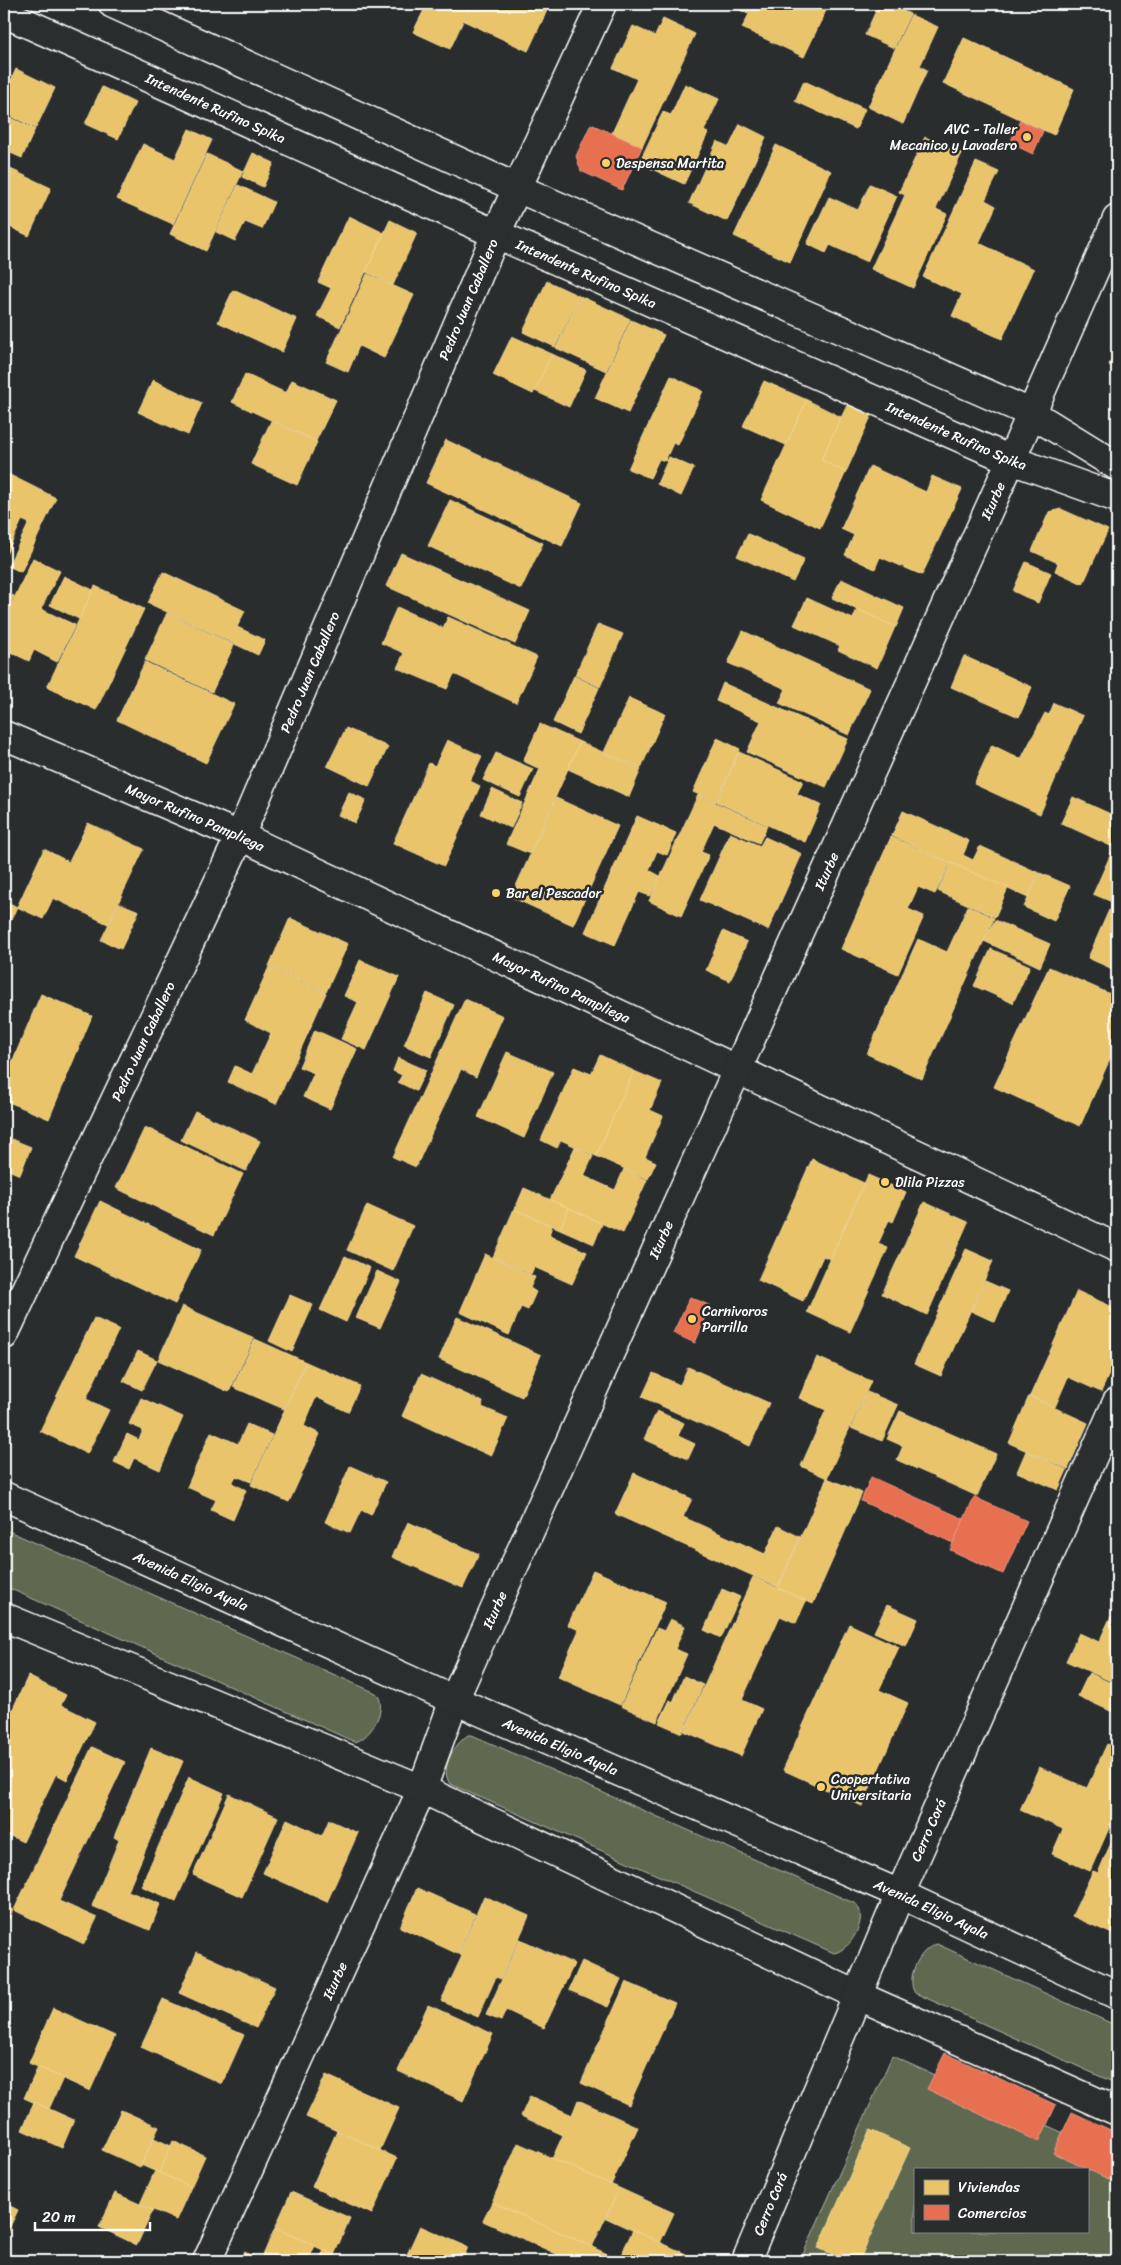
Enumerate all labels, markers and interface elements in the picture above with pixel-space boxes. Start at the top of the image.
street label: Intendente Rufino Spika [141,65,290,150]
place label: AVC - Taller Mecanico y Lavadero [890,117,1018,158]
marker: AVC - Taller Mecanico y Lavadero [1021,131,1033,143]
place label: Despensa Martita [616,151,724,176]
marker: Despensa Martita [600,157,612,169]
street label: Intendente Rufino Spika [511,231,661,316]
street label: Pedro Juan Caballero [431,235,505,364]
street label: Intendente Rufino Spika [881,394,1030,477]
street label: Iturbe [973,477,1012,525]
street label: Pedro Juan Caballero [273,607,347,737]
street label: Mayor Rufino Pampliega [122,776,270,859]
street label: Iturbe [806,848,846,895]
place label: Bar el Pescador [506,881,603,906]
marker: Bar el Pescador [490,887,502,899]
street label: Mayor Rufino Pampliega [489,944,635,1031]
street label: Pedro Juan Caballero [104,977,182,1105]
place label: Dlila Pizzas [895,1170,965,1195]
marker: Dlila Pizzas [879,1176,891,1188]
street label: Iturbe [641,1216,680,1264]
place label: Carnivoros Parrilla [702,1299,768,1340]
marker: Carnivoros Parrilla [686,1313,698,1325]
street label: Avenida Eligio Ayala [128,1543,253,1618]
street label: Iturbe [475,1587,514,1634]
street label: Avenida Eligio Ayala [498,1710,623,1783]
place label: Coopertativa Universitaria [831,1767,911,1808]
marker: Coopertativa Universitaria [815,1781,827,1793]
street label: Cerro Corá [903,1794,953,1866]
street label: Avenida Eligio Ayala [869,1871,994,1946]
street label: Iturbe [315,1957,354,2005]
street label: Cerro Corá [746,2168,794,2239]
legend [914,2168,1088,2232]
text: Viviendas [958,2174,1020,2200]
scale bar [35,2200,150,2232]
text: Comercios [958,2200,1027,2226]
text: 20 m [42,2204,76,2230]

